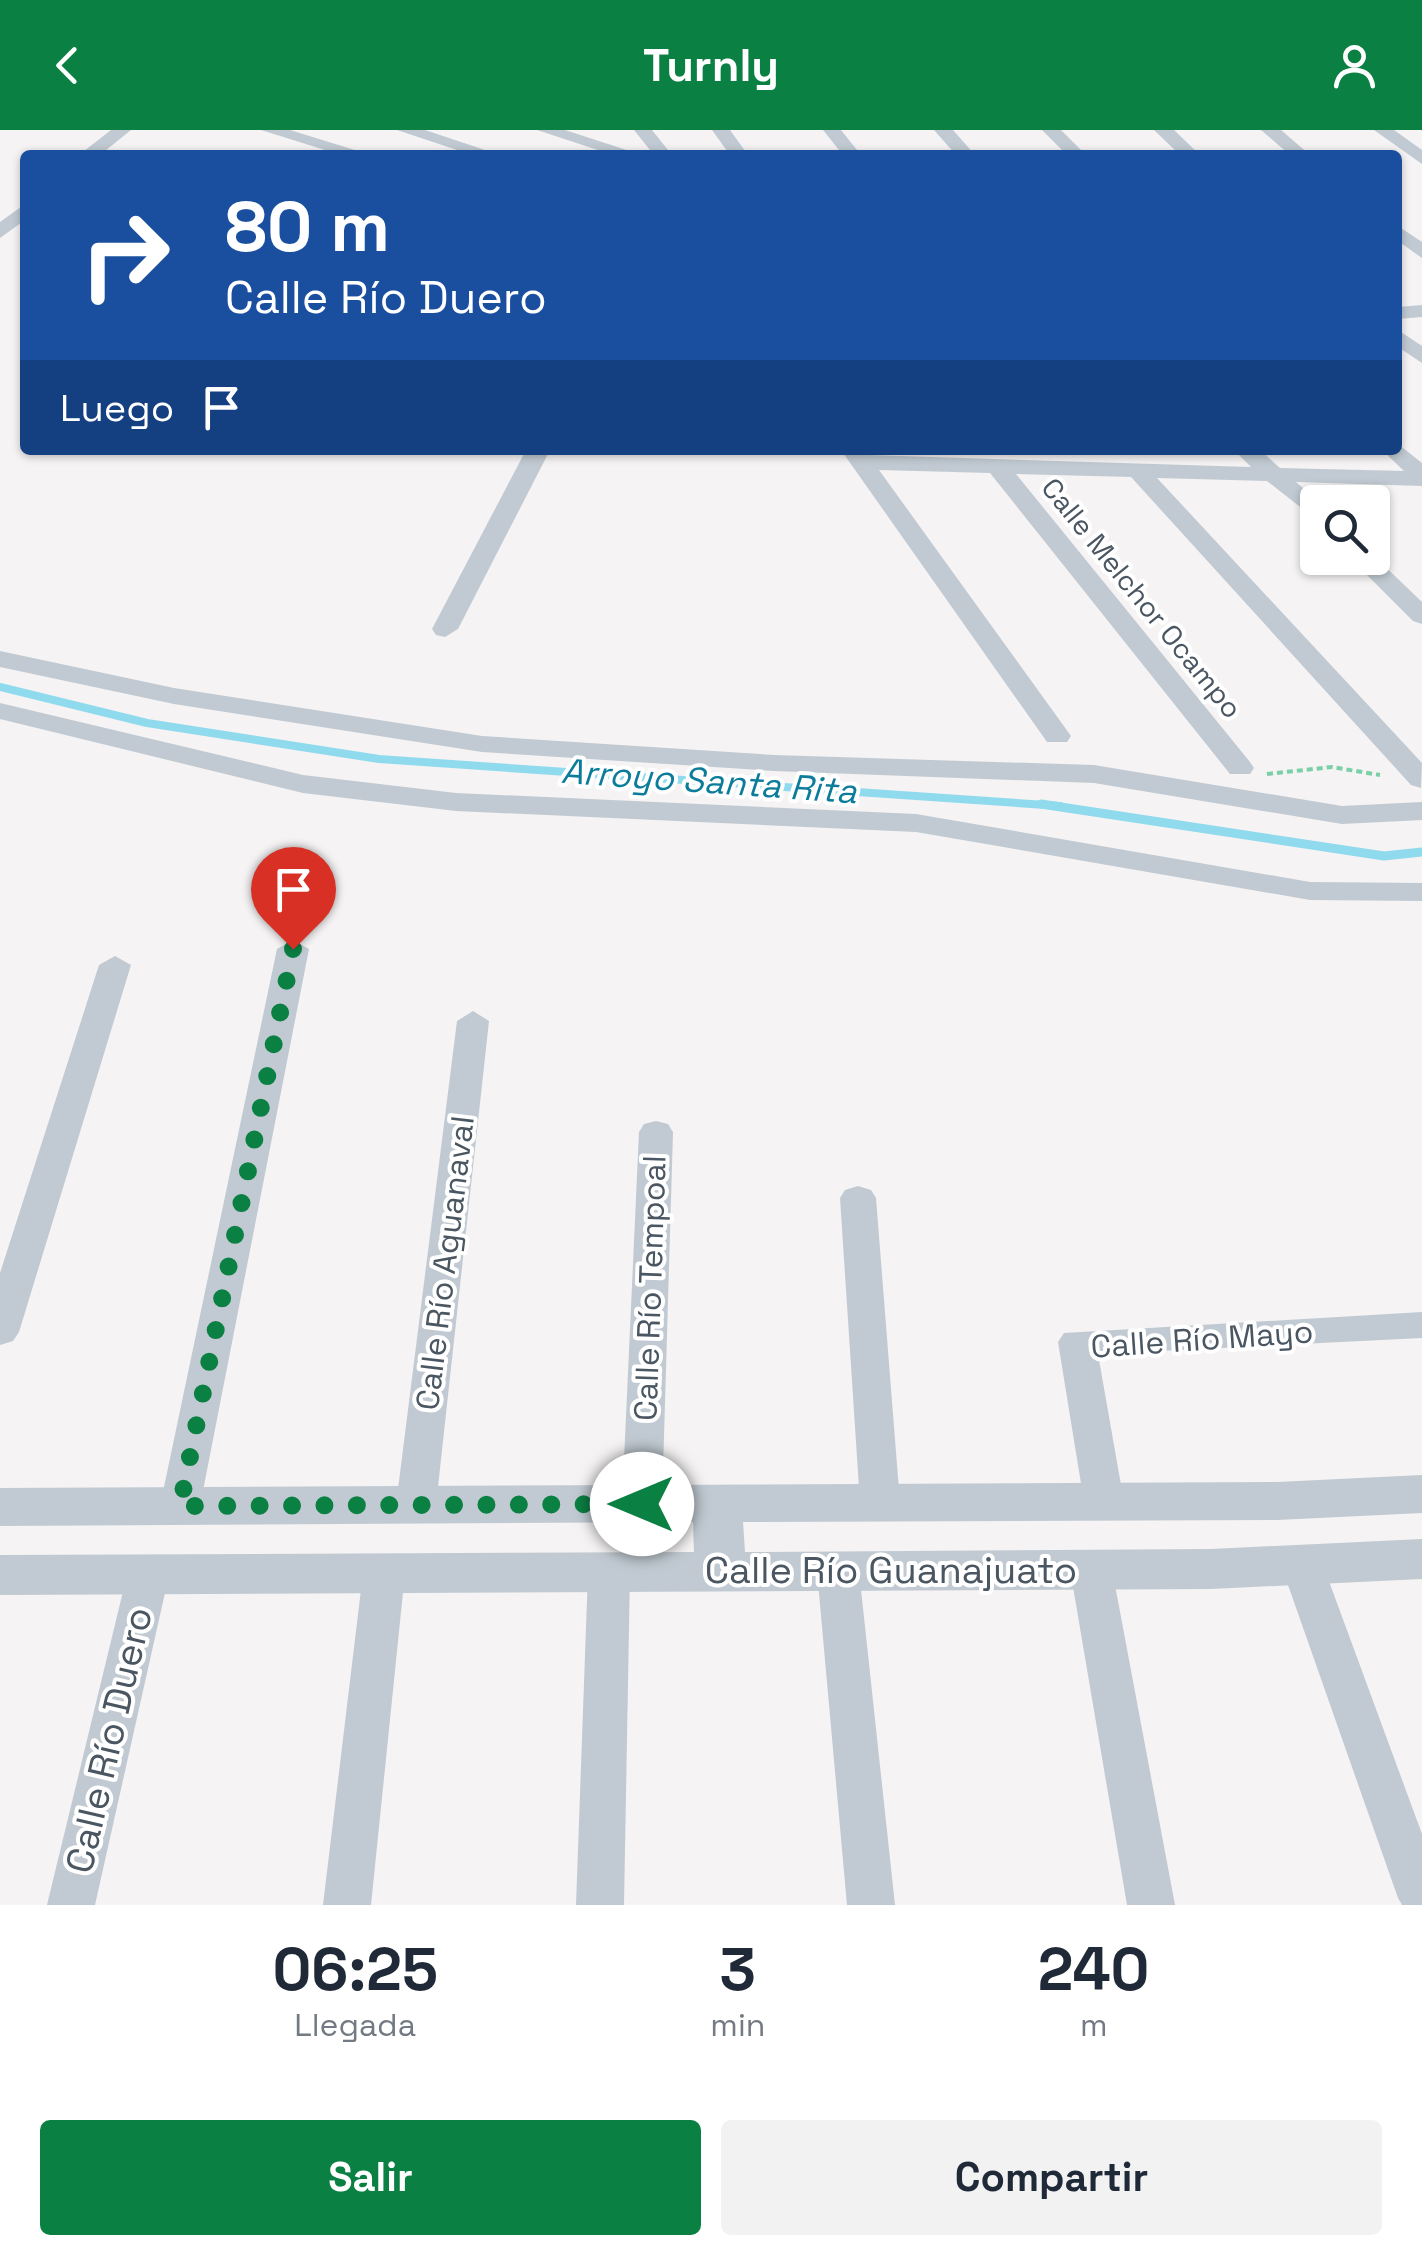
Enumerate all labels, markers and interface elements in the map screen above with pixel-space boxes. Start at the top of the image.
text: Turnly [643,37,779,94]
icon: back [40,38,95,93]
icon: person [1327,38,1382,93]
text: 80 m [225,182,390,271]
icon: right [60,190,190,320]
text: Calle Río Duero [225,269,547,326]
icon: arrive [194,380,249,435]
text: Luego [60,384,174,432]
street label: Calle Melchor Ocampo [1034,470,1250,726]
map controls [1300,485,1390,575]
button: search [1300,485,1390,575]
water label: Arroyo Santa Rita [560,749,859,813]
pin [251,847,336,950]
icon: arrive [266,862,321,917]
street label: Calle Río Aguanaval [407,1114,483,1412]
street label: Calle Río Tempoal [625,1155,675,1421]
street label: Calle Río Mayo [1089,1311,1315,1367]
position arrow [590,1452,694,1556]
street label: Calle Río Guanajuato [705,1546,1077,1594]
street label: Calle Río Duero [55,1602,163,1878]
text: 06:25 [272,1931,438,2008]
text: 3 [720,1931,756,2008]
text: 240 [1038,1931,1150,2008]
text: Llegada [294,2005,416,2045]
text: min [710,2005,765,2045]
text: m [1080,2005,1107,2045]
button: Salir [40,2120,701,2235]
button: Compartir [721,2120,1382,2235]

